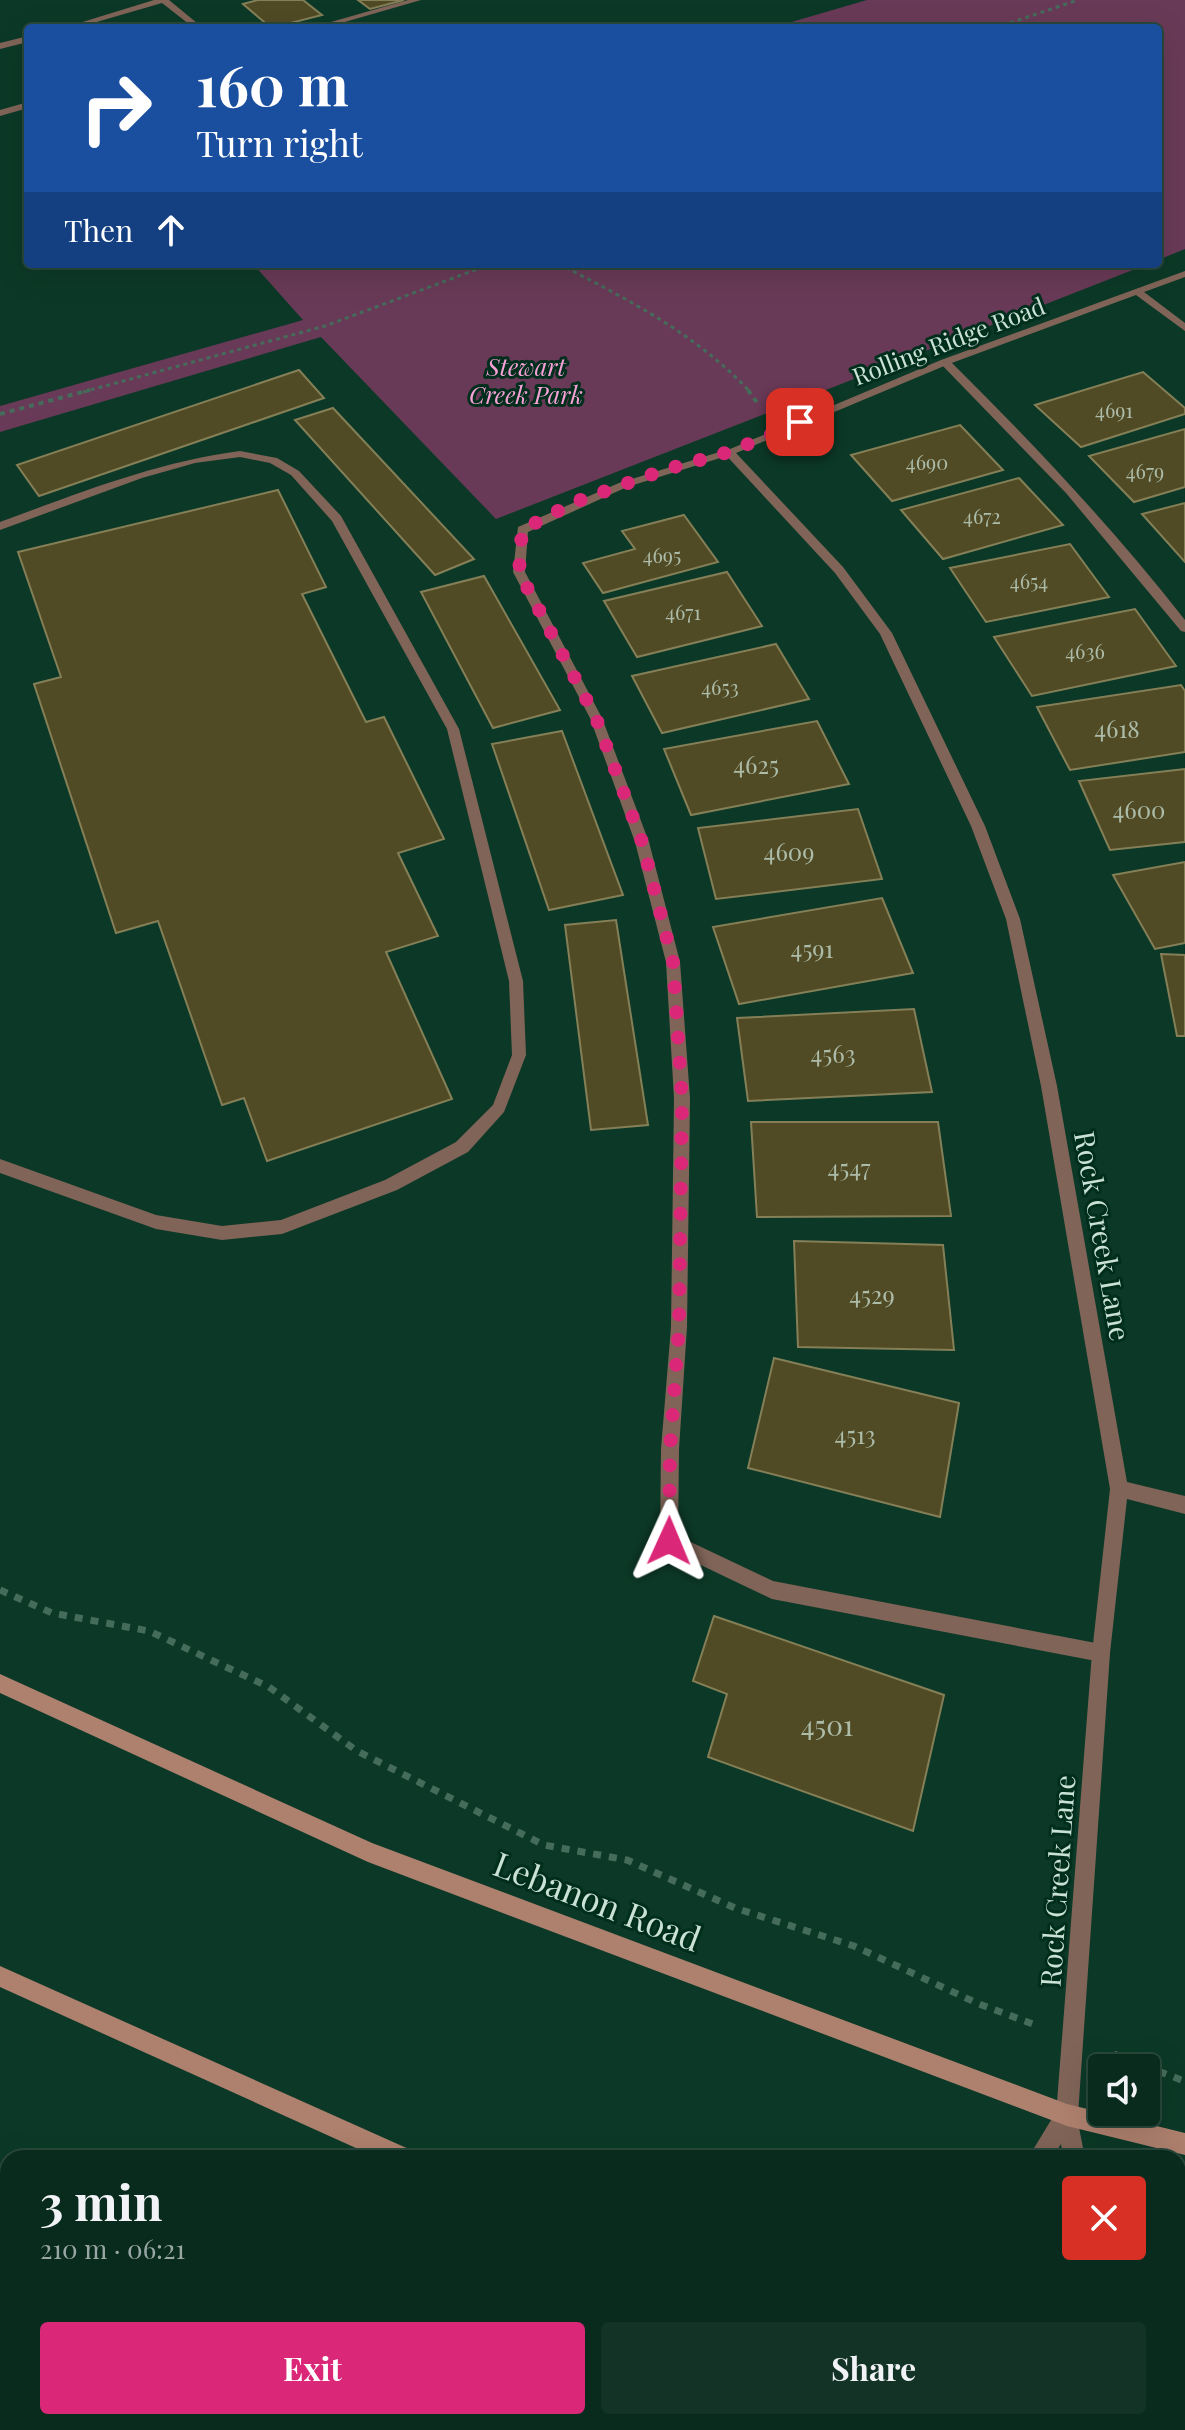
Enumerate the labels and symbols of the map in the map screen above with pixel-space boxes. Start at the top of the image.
street label: Rolling Ridge Road [847,289,1049,392]
park label: Stewart Creek Park [469,350,583,410]
pin [766,388,834,456]
house number: 4691 [1095,396,1133,423]
house number: 4690 [906,448,948,475]
house number: 4679 [1126,457,1164,484]
house number: 4672 [963,502,1001,529]
house number: 4695 [643,541,681,568]
house number: 4654 [1010,567,1048,594]
house number: 4671 [665,598,701,625]
house number: 4636 [1065,637,1105,664]
house number: 4653 [701,673,739,700]
house number: 4618 [1094,712,1140,744]
house number: 4625 [733,748,779,780]
house number: 4600 [1112,793,1166,825]
house number: 4609 [764,835,814,867]
house number: 4591 [791,932,834,964]
house number: 4563 [810,1037,856,1069]
street label: Rock Creek Lane [1067,1128,1140,1343]
house number: 4547 [827,1151,871,1183]
house number: 4529 [849,1278,895,1310]
house number: 4513 [834,1418,876,1450]
position arrow [627,1499,711,1583]
house number: 4501 [801,1706,853,1743]
street label: Rock Creek Lane [1031,1774,1082,1988]
street label: Lebanon Road [488,1840,708,1961]

